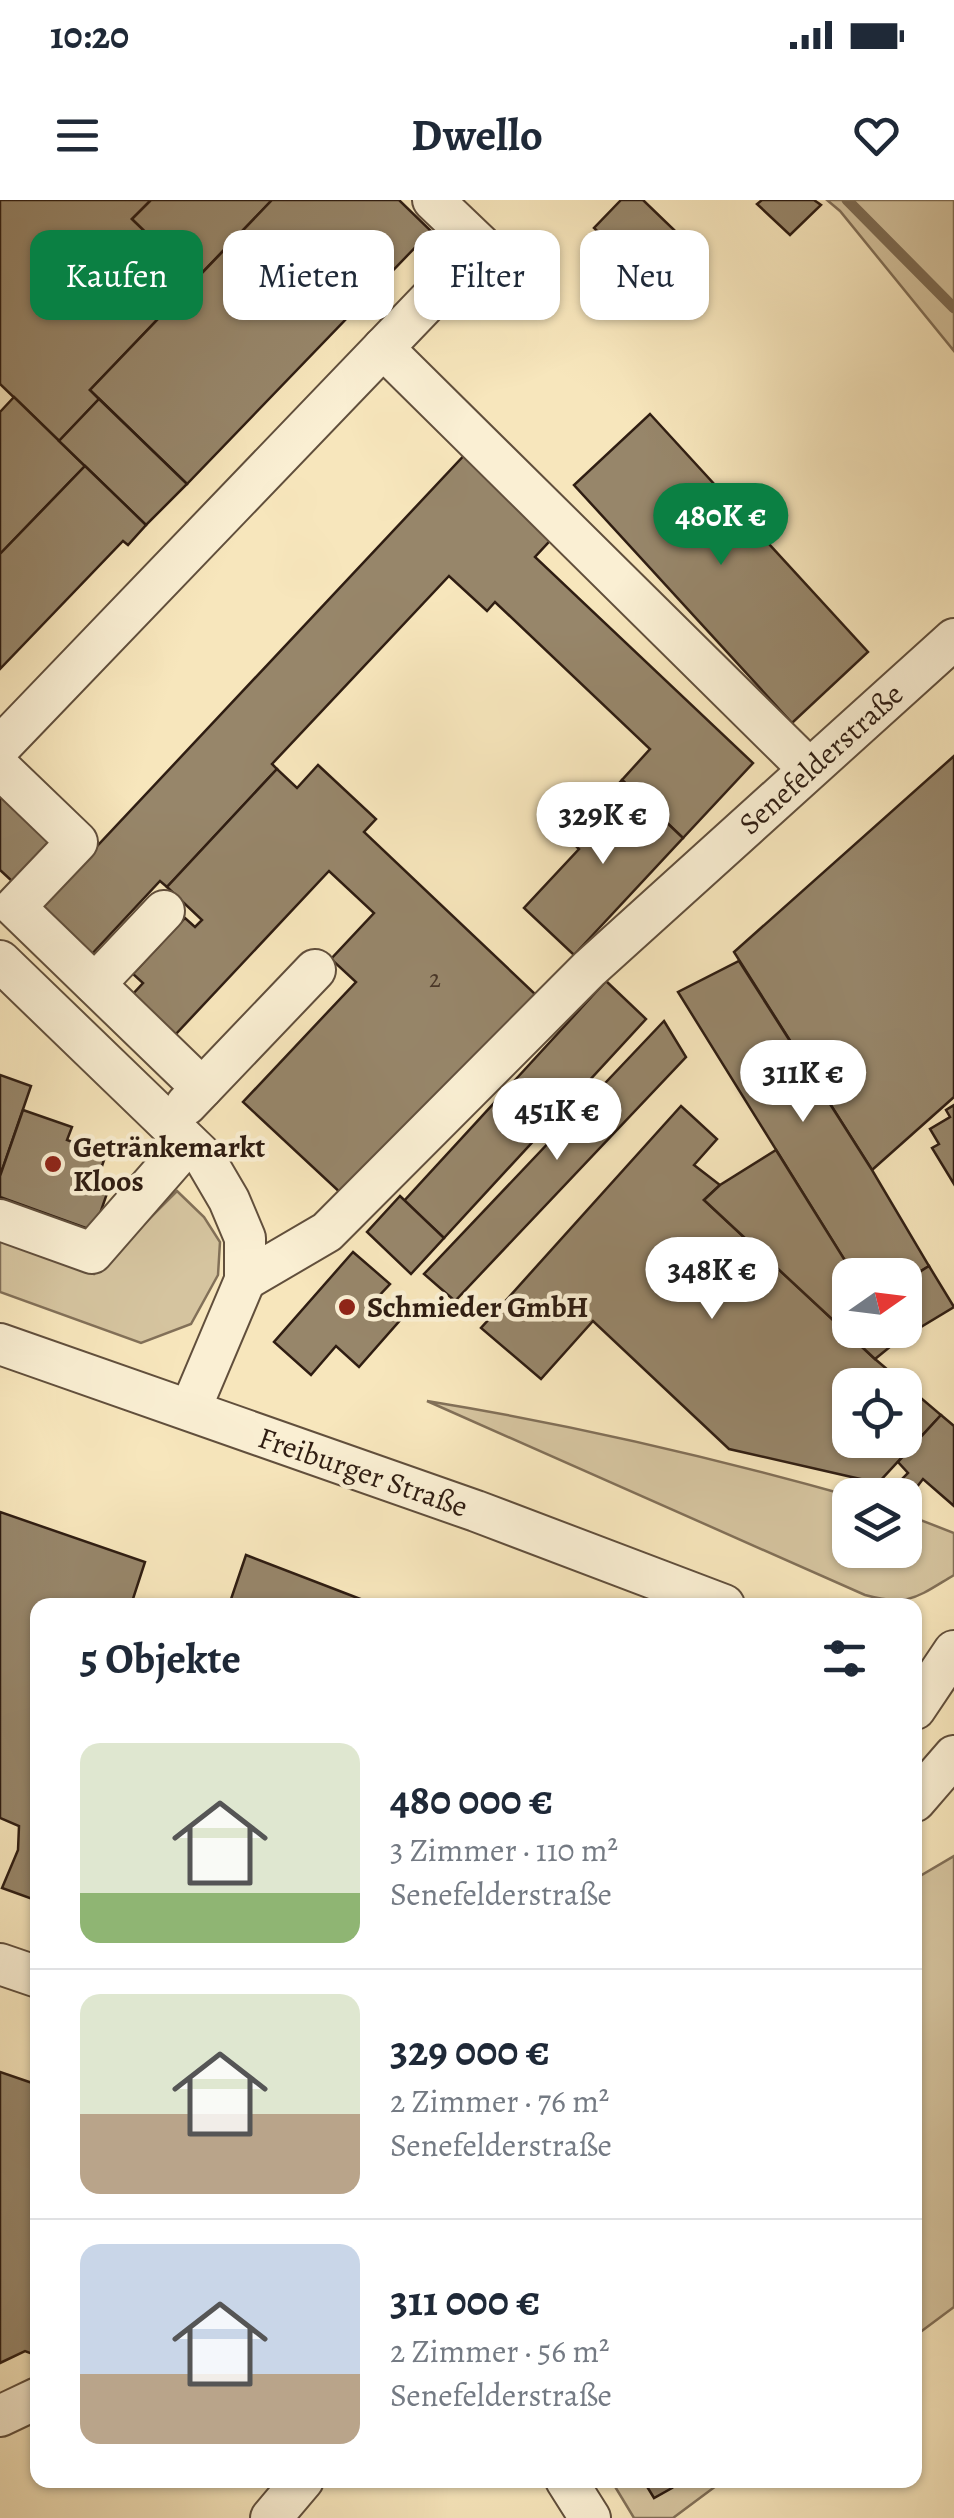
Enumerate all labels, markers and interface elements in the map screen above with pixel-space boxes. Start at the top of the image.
text: 10:20 [50,9,129,61]
text: Dwello [411,104,543,166]
icon: menu [50,108,105,163]
icon: heart [849,108,904,163]
chip: Kaufen [30,230,203,320]
chip: Mieten [223,230,394,320]
chip: Filter [414,230,560,320]
chip: Neu [580,230,709,320]
pin: 480K € [640,483,802,568]
text: 480K € [675,493,767,537]
street label: Senefelderstraße [730,675,912,843]
pin: 329K € [522,782,684,867]
text: 329K € [559,792,648,836]
house number: 2 [429,962,441,996]
pin: 311K € [722,1040,884,1125]
text: 311K € [762,1050,844,1094]
pin: 451K € [476,1078,638,1163]
text: 451K € [514,1088,600,1132]
place label: Getränkemarkt Kloos [73,1127,265,1201]
marker: Getränkemarkt Kloos [42,1153,64,1175]
pin: 348K € [631,1237,793,1322]
text: 348K € [667,1247,757,1291]
north arrow [832,1258,922,1348]
map controls [832,1258,922,1568]
place label: Schmieder GmbH [367,1287,588,1327]
marker: Schmieder GmbH [336,1296,358,1318]
button: locate [832,1368,922,1458]
street label: Freiburger Straße [253,1417,473,1527]
button: layers [832,1478,922,1568]
text: 5 Objekte [80,1630,241,1687]
icon: filters [817,1631,872,1686]
text: 480 000 € [390,1771,553,1828]
icon: home [160,1783,280,1903]
text: 3 Zimmer · 110 m² [390,1828,618,1872]
text: Senefelderstraße [390,1872,612,1916]
text: 329 000 € [390,2022,550,2079]
icon: home [160,2034,280,2154]
text: 2 Zimmer · 76 m² [390,2079,609,2123]
text: Senefelderstraße [390,2123,612,2167]
text: 311 000 € [390,2272,540,2329]
icon: home [160,2284,280,2404]
text: 2 Zimmer · 56 m² [390,2329,610,2373]
text: Senefelderstraße [390,2373,612,2417]

